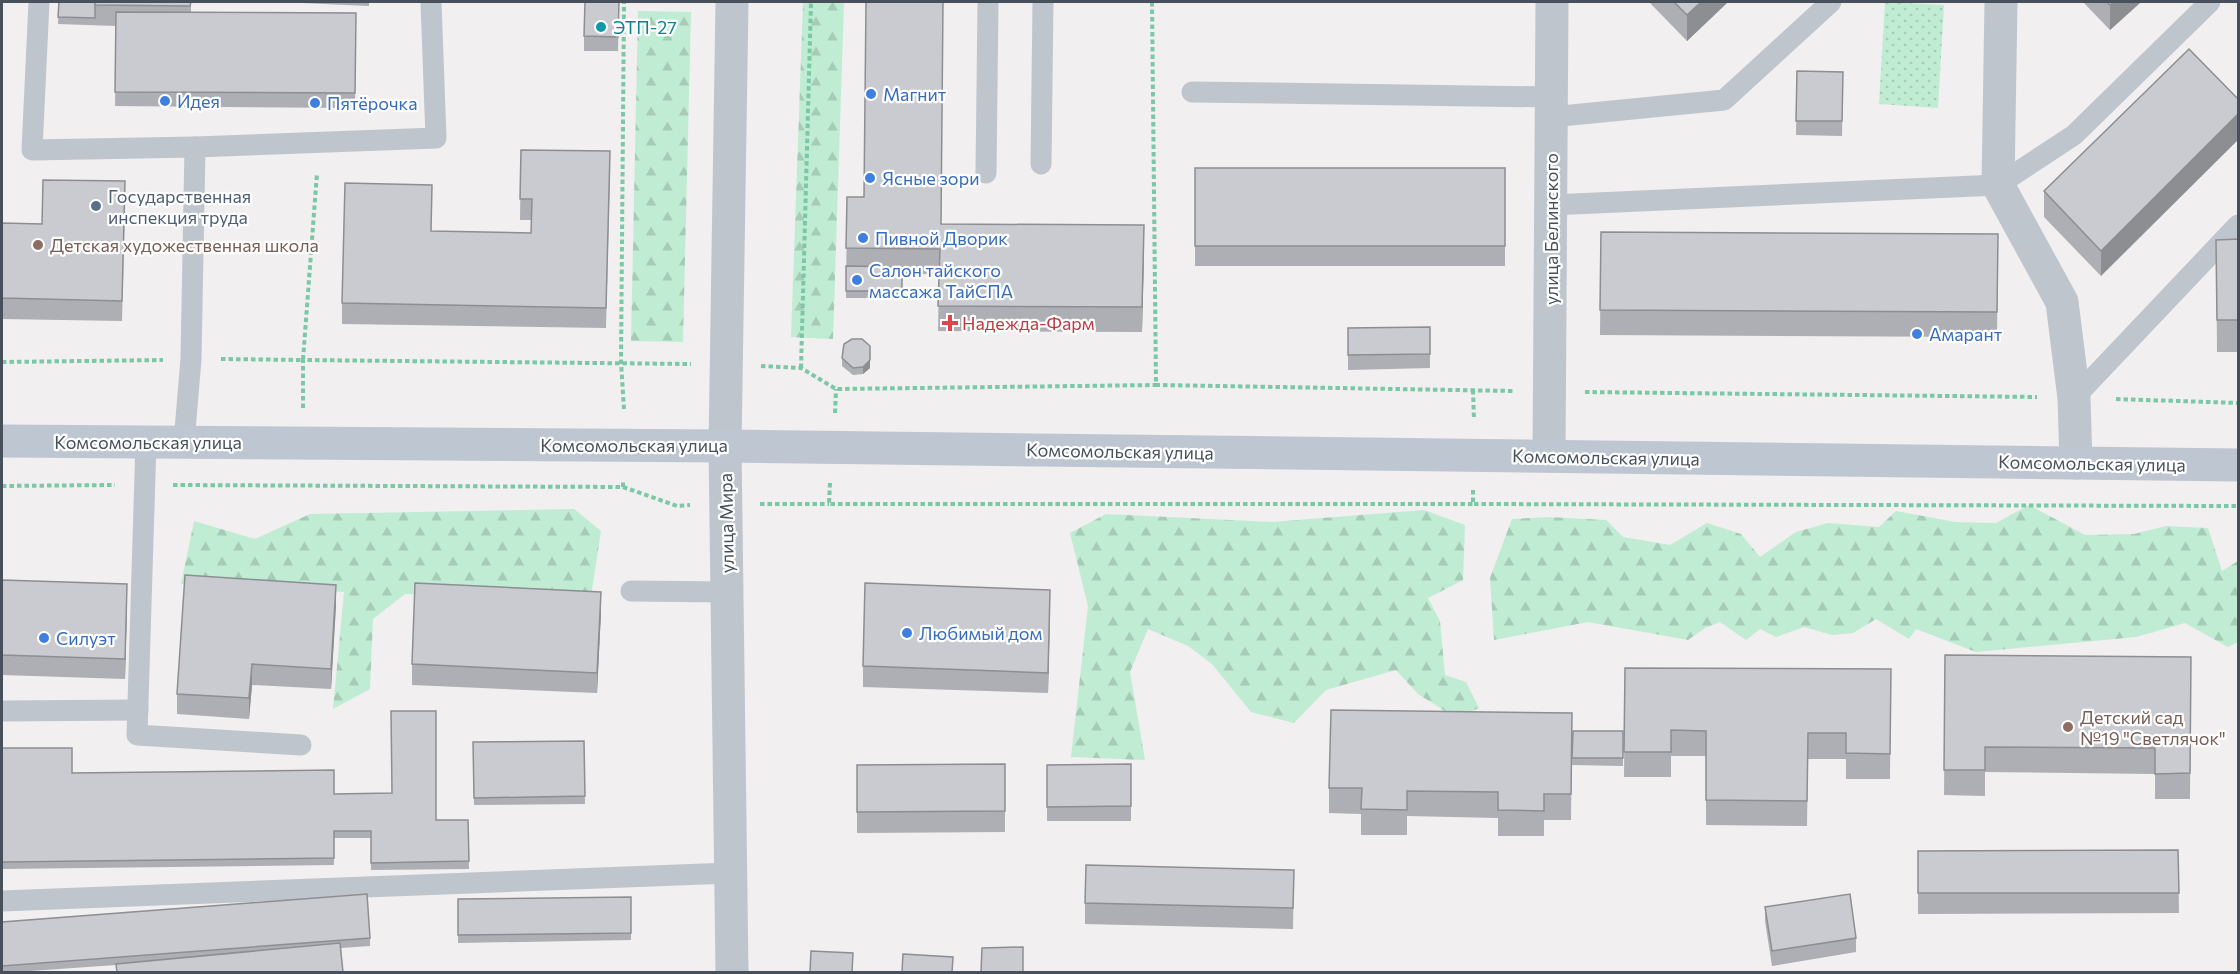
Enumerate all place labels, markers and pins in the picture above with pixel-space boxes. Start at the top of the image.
place label: ЭТП-27 [613,16,677,38]
marker: ЭТП-27 [594,20,608,34]
place label: Магнит [883,83,947,105]
marker: Магнит [864,87,878,101]
place label: Идея [177,90,220,112]
place label: Пятёрочка [327,92,418,114]
marker: Идея [158,94,172,108]
marker: Пятёрочка [308,96,322,110]
place label: Ясные зори [882,167,979,189]
marker: Ясные зори [863,171,877,185]
place label: Государственная инспекция труда [108,185,251,228]
marker: Государственная инспекция труда [89,199,103,213]
place label: Пивной Дворик [875,227,1008,249]
marker: Пивной Дворик [856,231,870,245]
place label: Детская художественная школа [50,234,319,256]
marker: Детская художественная школа [31,238,45,252]
place label: Салон тайского массажа ТайСПА [869,259,1013,302]
marker: Салон тайского массажа ТайСПА [850,273,864,287]
place label: Надежда-Фарм [962,312,1095,334]
marker: Надежда-Фарм [943,316,957,330]
place label: Амарант [1929,323,2003,345]
marker: Амарант [1910,327,1924,341]
place label: Любимый дом [919,622,1042,644]
marker: Любимый дом [900,626,914,640]
place label: Силуэт [56,627,116,649]
marker: Силуэт [37,631,51,645]
place label: Детский сад №19 "Светлячок" [2080,706,2226,749]
marker: Детский сад №19 "Светлячок" [2061,720,2075,734]

